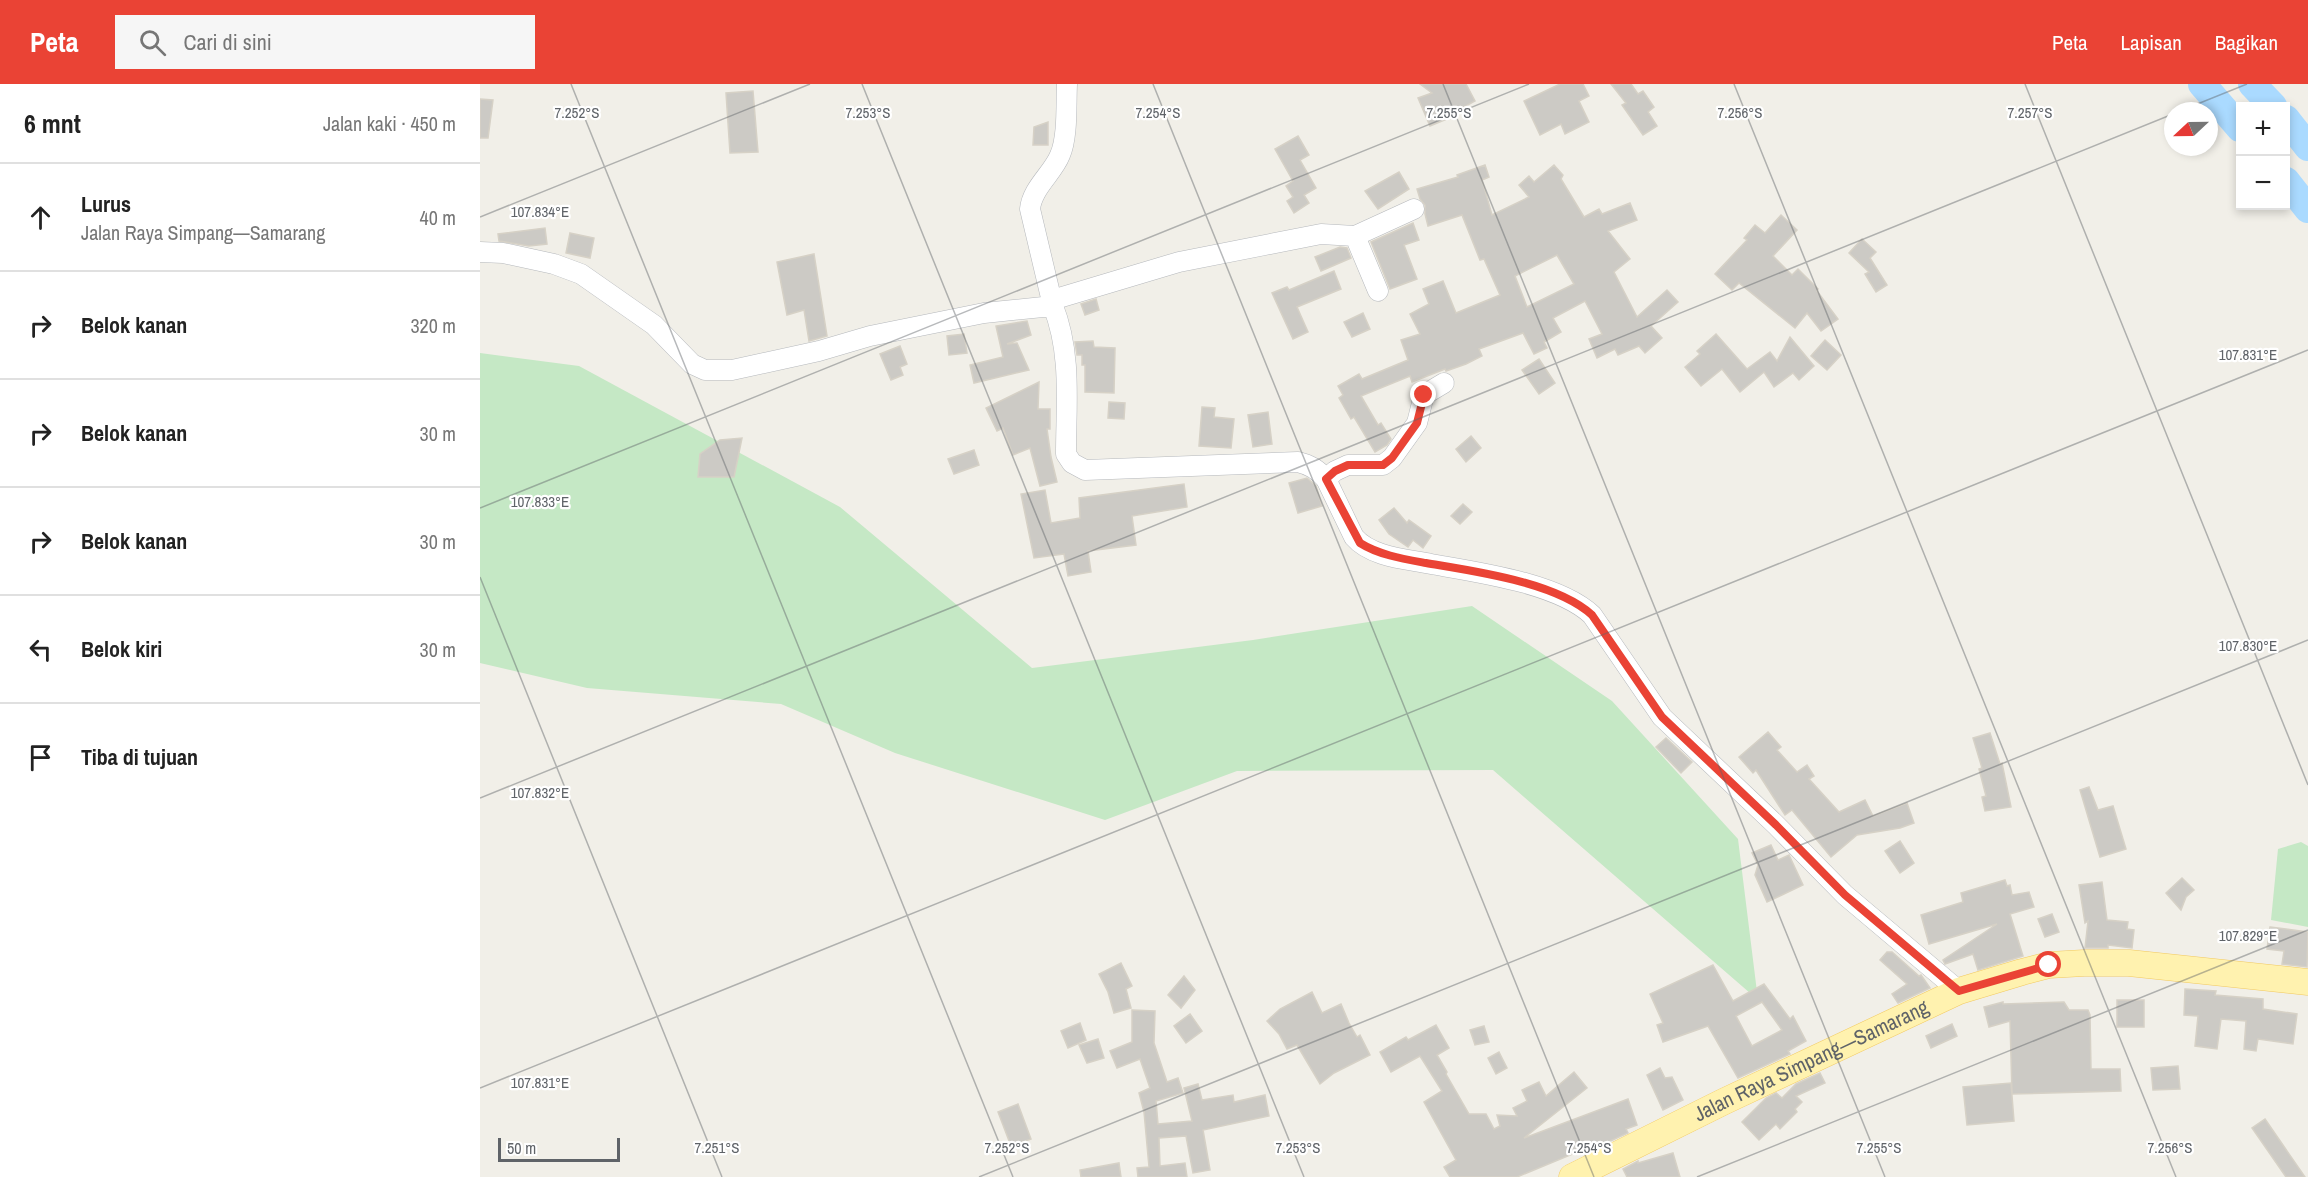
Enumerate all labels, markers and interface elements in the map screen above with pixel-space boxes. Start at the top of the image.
search box [115,15,535,69]
text: Peta [30,23,79,61]
icon: search [136,26,169,59]
text: Cari di sini [184,27,272,57]
text: Peta [2052,28,2088,57]
text: Lapisan [2121,28,2182,57]
text: Bagikan [2215,28,2278,57]
text: 7.252°S [555,102,600,123]
text: 7.253°S [846,102,891,123]
text: 7.254°S [1136,102,1181,123]
text: 7.255°S [1427,102,1472,123]
text: 7.256°S [1718,102,1763,123]
text: 7.257°S [2008,102,2053,123]
north arrow [2164,102,2218,156]
map controls [2236,102,2290,210]
button: + [2236,102,2290,156]
text: 6 mnt [24,106,81,141]
text: Jalan kaki · 450 m [323,110,456,137]
button: − [2236,156,2290,210]
text: Lurus [81,189,131,219]
icon: ahead [24,201,57,234]
text: 107.834°E [511,201,569,222]
text: 40 m [420,204,456,231]
text: Jalan Raya Simpang—Samarang [81,219,325,246]
icon: right [24,309,57,342]
text: Belok kanan [81,310,187,340]
text: 320 m [410,312,456,339]
text: 107.831°E [2219,344,2277,365]
route end [1410,381,1436,407]
icon: right [24,417,57,450]
text: Belok kanan [81,418,187,448]
text: 30 m [420,420,456,447]
text: 107.833°E [511,491,569,512]
icon: right [24,525,57,558]
text: Belok kanan [81,526,187,556]
text: 30 m [420,528,456,555]
icon: left [24,633,57,666]
text: Belok kiri [81,634,162,664]
text: 107.830°E [2219,635,2277,656]
text: 30 m [420,636,456,663]
icon: arrive [24,741,57,774]
text: Tiba di tujuan [81,742,198,772]
text: 107.832°E [511,782,569,803]
text: 107.829°E [2219,925,2277,946]
route start [2035,951,2061,977]
street label: Jalan Raya Simpang—Samarang [1689,992,1934,1128]
text: 107.831°E [511,1072,569,1093]
scale bar [498,1135,620,1162]
text: 50 m [507,1137,536,1159]
text: 7.251°S [695,1137,740,1158]
text: 7.252°S [985,1137,1030,1158]
text: 7.253°S [1276,1137,1321,1158]
text: 7.254°S [1567,1137,1612,1158]
text: 7.255°S [1857,1137,1902,1158]
text: 7.256°S [2148,1137,2193,1158]

